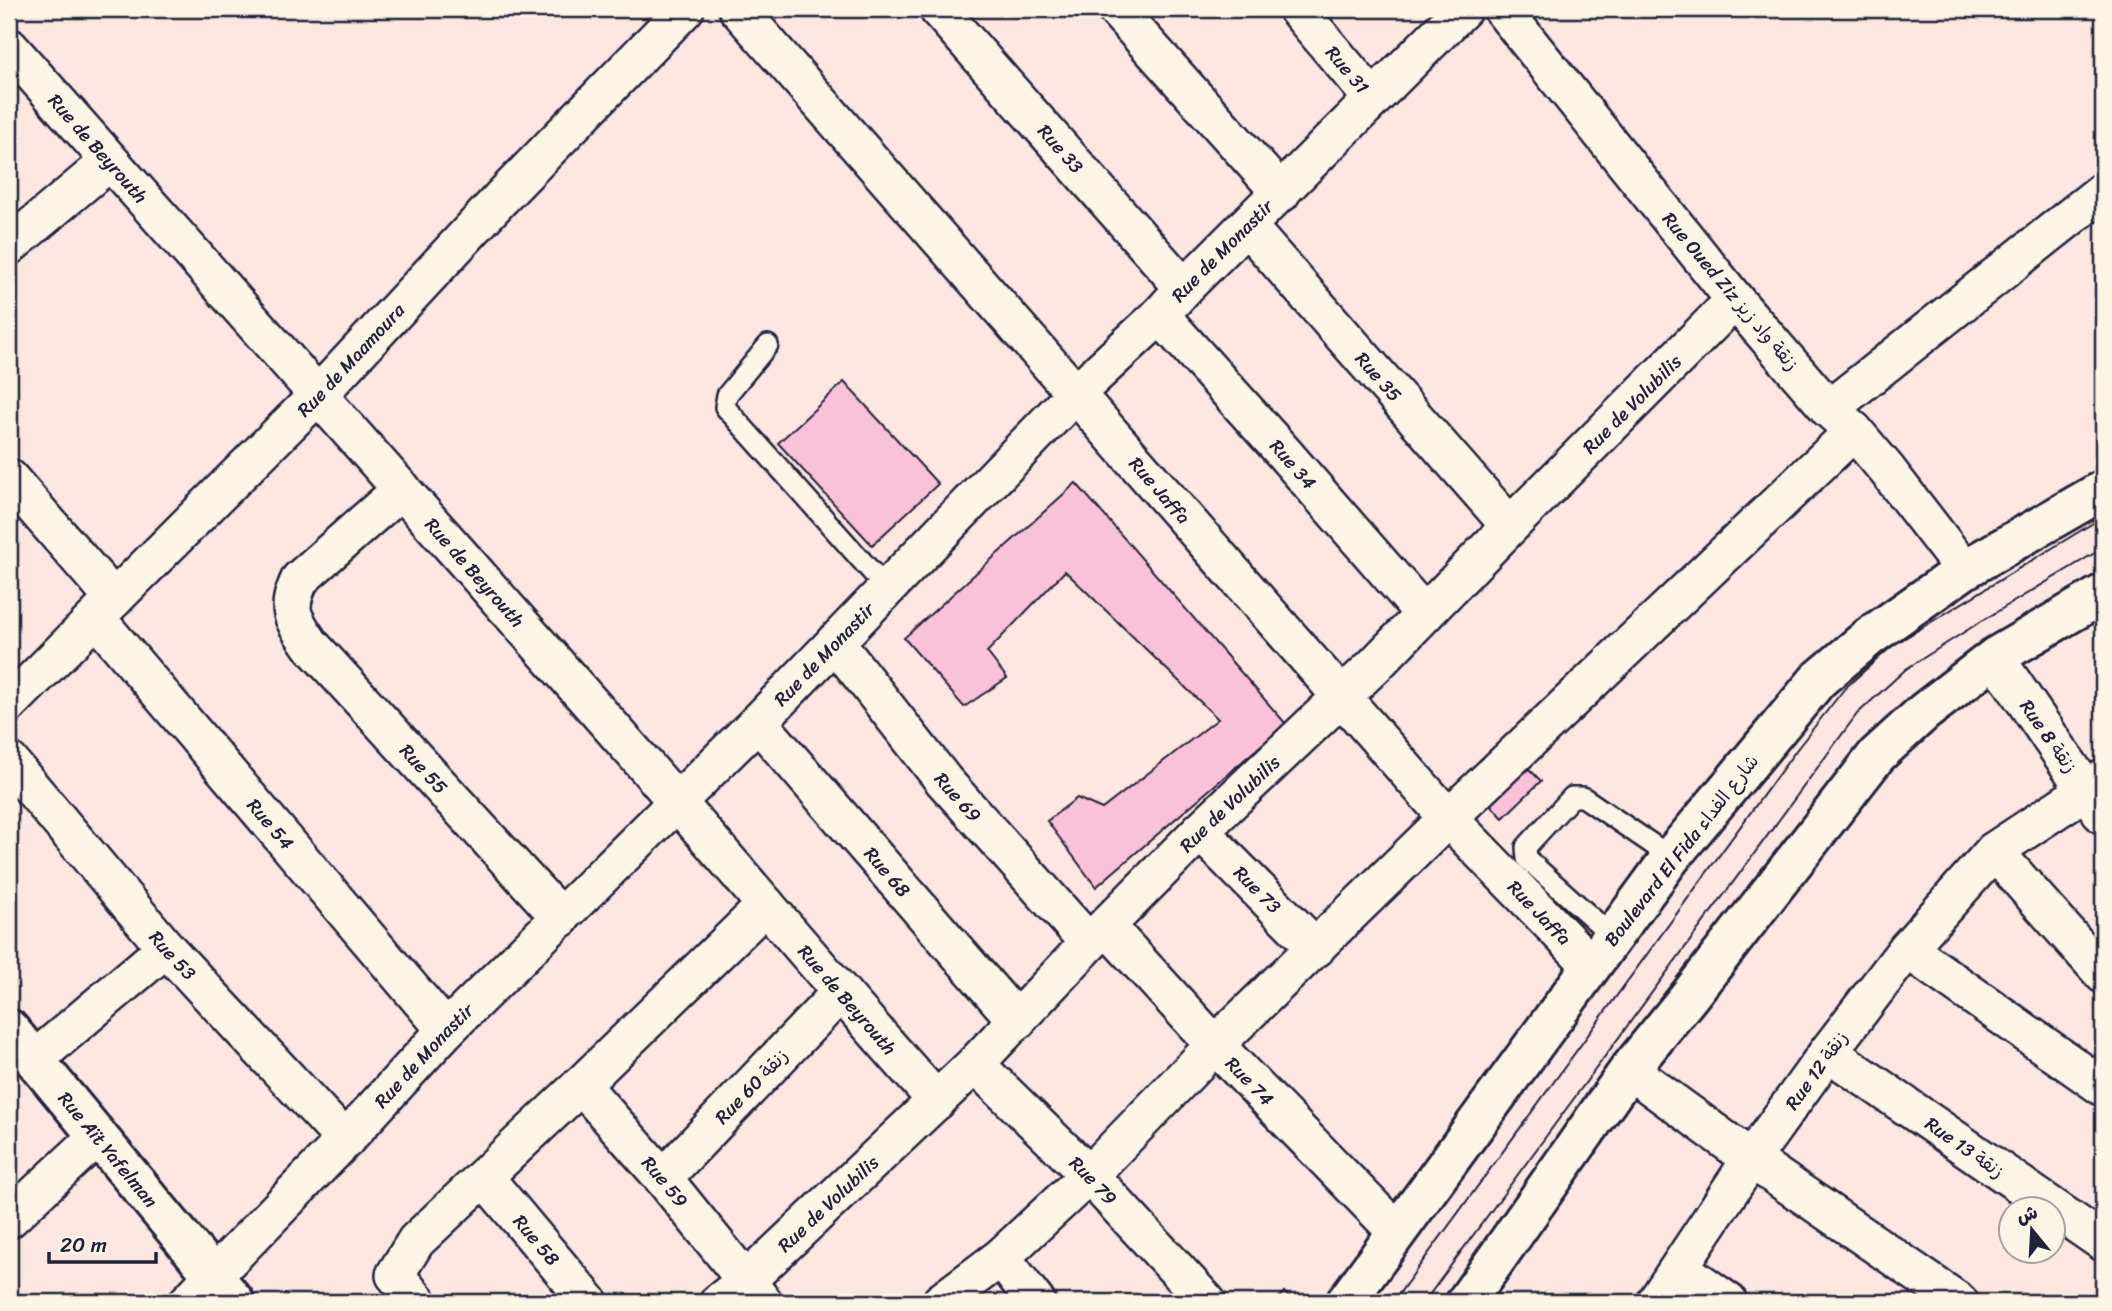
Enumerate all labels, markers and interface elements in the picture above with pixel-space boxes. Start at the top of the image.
street label: Rue 31 [1317,38,1378,101]
street label: Rue de Beyrouth [40,86,156,211]
street label: Rue 33 [1029,116,1092,182]
street label: Rue de Monastir [1163,190,1282,310]
street label: Rue Oued Ziz زنقة واد زيز [1654,204,1807,378]
street label: Rue de Maamoura [289,295,413,425]
street label: Rue 35 [1347,344,1410,410]
street label: Rue de Volubilis [1574,346,1690,462]
street label: Rue 34 [1261,431,1325,497]
street label: Rue Jaffa [1121,449,1199,532]
street label: Rue de Beyrouth [416,510,533,635]
street label: Rue de Monastir [765,594,884,714]
street label: Rue 8 زنقة [2011,692,2086,780]
street label: Rue 55 [391,736,456,802]
street label: Rue de Volubilis [1171,747,1288,861]
street label: Boulevard El Fida شارع الفداء [1595,747,1767,954]
street label: Rue 69 [926,765,990,830]
street label: Rue 54 [238,791,302,858]
street label: Rue 68 [856,839,919,905]
street label: Rue 73 [1225,857,1290,922]
street label: Rue Jaffa [1499,872,1580,954]
street label: Rue 53 [140,923,205,989]
street label: Rue de Beyrouth [789,937,905,1063]
street label: Rue de Monastir [366,994,483,1116]
street label: Rue 12 زنقة [1776,1024,1857,1117]
street label: Rue 60 زنقة [706,1041,796,1132]
street label: Rue 74 [1217,1048,1282,1114]
street label: Rue Aït Yafelman [50,1084,167,1215]
street label: Rue 13 زنقة [1918,1108,2011,1187]
street label: Rue de Volubilis [770,1147,887,1261]
street label: Rue 59 [633,1148,697,1215]
street label: Rue 79 [1061,1148,1125,1213]
text: ش [2012,1195,2042,1233]
north arrow [1996,1196,2066,1266]
street label: Rue 58 [505,1207,568,1274]
scale bar [49,1220,156,1264]
text: 20 m [60,1226,107,1264]

